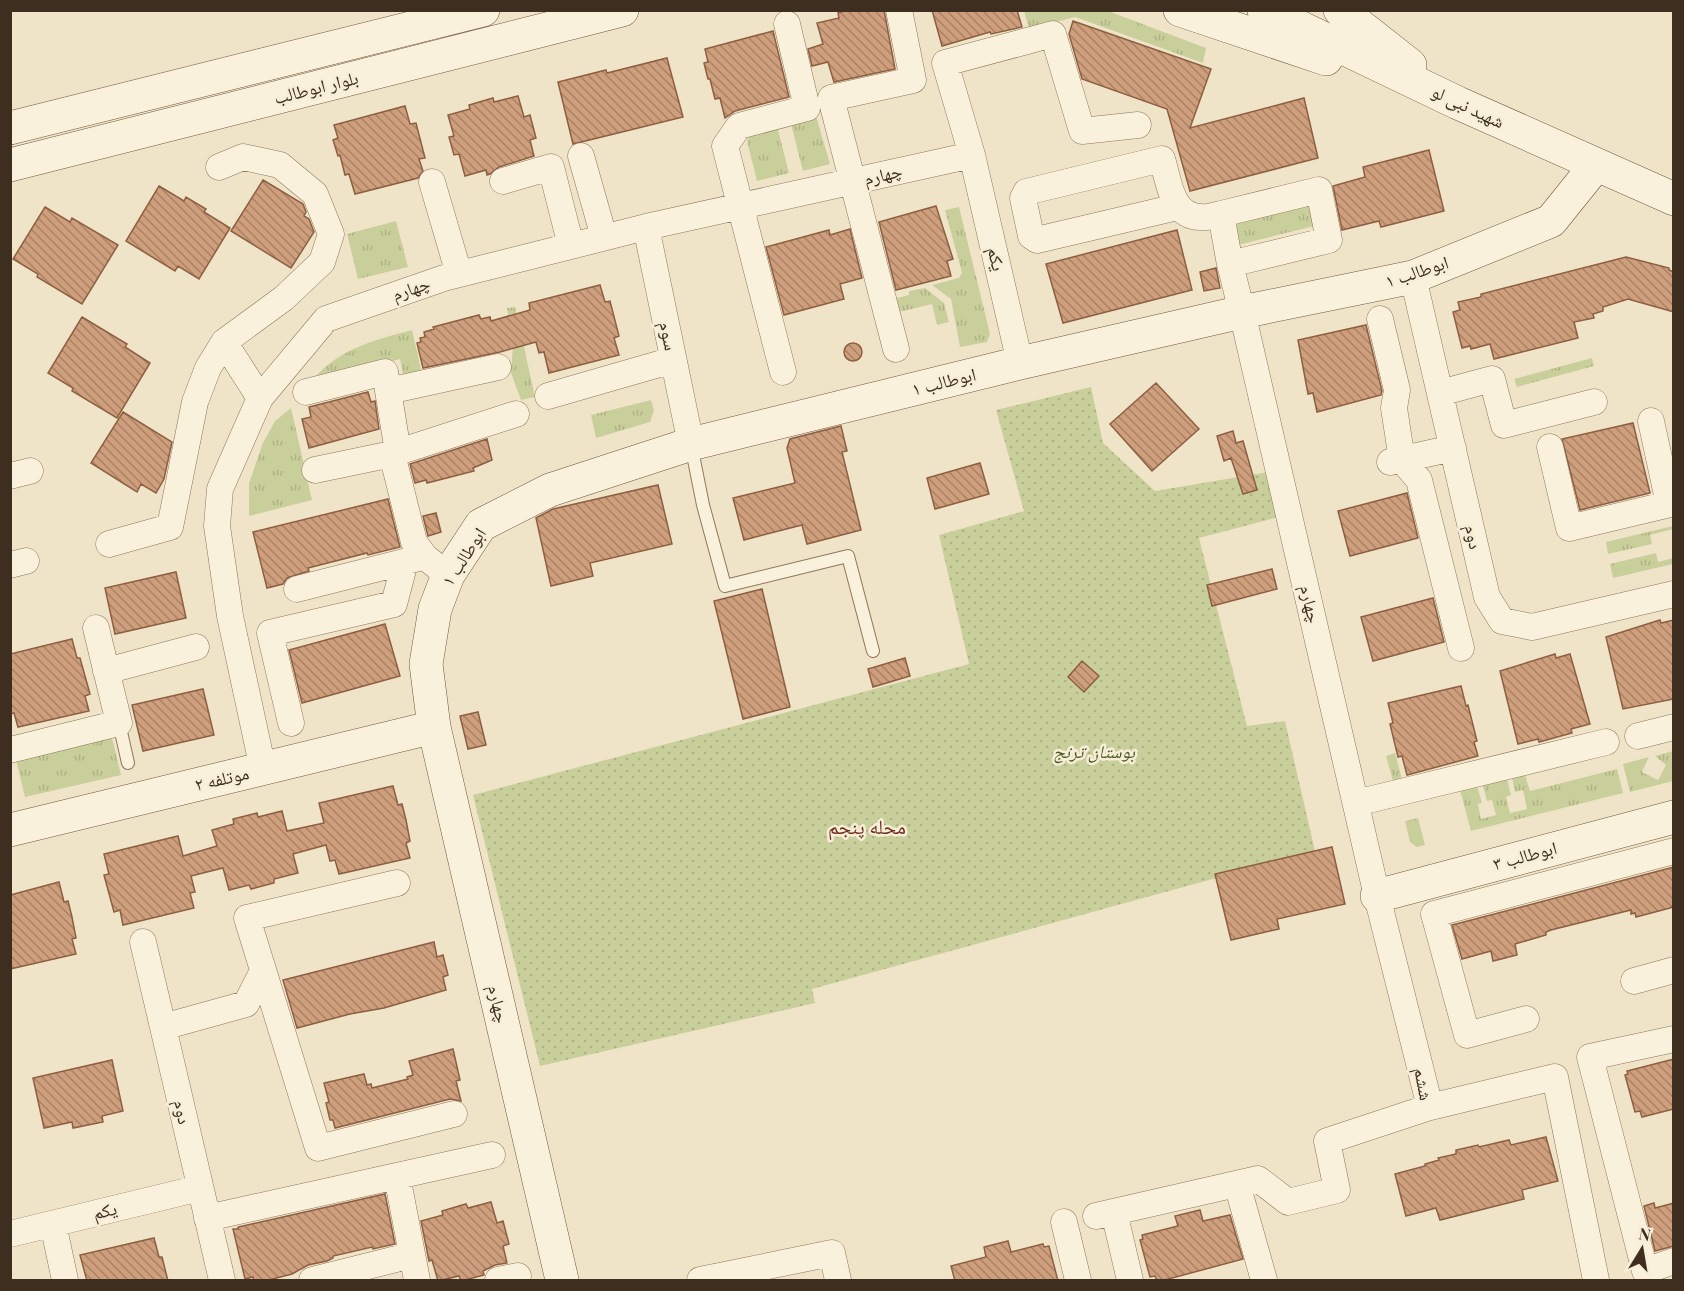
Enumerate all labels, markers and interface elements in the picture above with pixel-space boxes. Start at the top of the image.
street label: بلوار ابوطالب [271,65,360,109]
street label: شهید نبی لو [1428,79,1509,133]
street label: چهارم [861,158,905,191]
street label: یکم [982,244,1011,273]
street label: ابوطالب ۱ [1382,250,1451,293]
street label: چهارم [389,270,433,307]
street label: سوم [653,319,684,353]
street label: ابوطالب ۱ [909,361,978,401]
street label: دوم [1459,522,1488,552]
street label: ابوطالب ۱ [435,523,491,590]
street label: چهارم [1294,582,1327,626]
park label: بوستان ترنج [1053,739,1136,764]
street label: موتلفه ۲ [192,760,251,796]
district label: محله پنجم [828,812,906,841]
street label: ابوطالب ۳ [1490,835,1559,875]
street label: چهارم [482,982,515,1026]
street label: ششم [1408,1065,1439,1103]
street label: دوم [168,1097,197,1127]
street label: یکم [90,1195,120,1226]
north arrow [1612,1219,1672,1279]
text: N [1637,1222,1653,1245]

